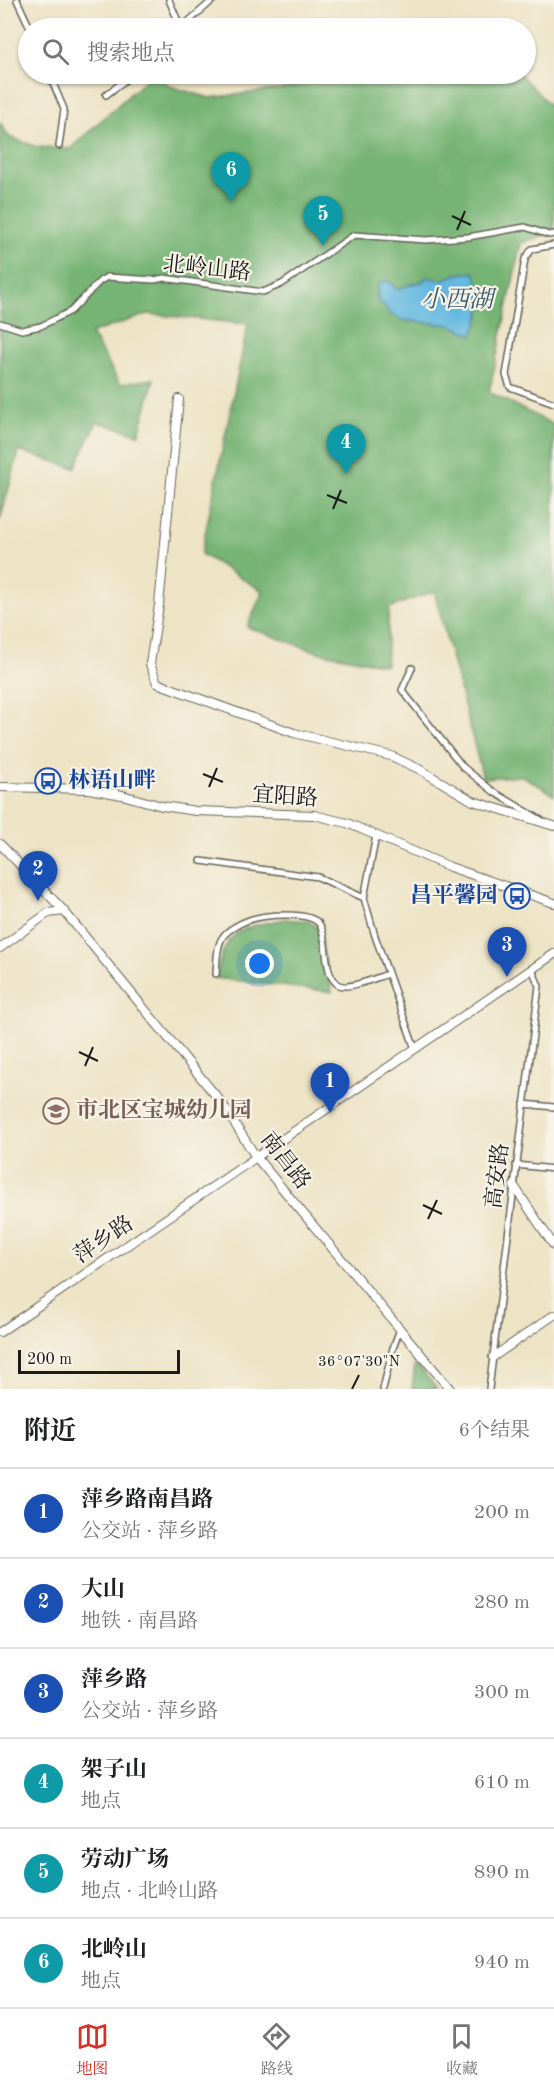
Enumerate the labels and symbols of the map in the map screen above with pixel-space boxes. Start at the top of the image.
pin: 6 [212,152,250,202]
pin: 5 [304,196,342,246]
street label: 北岭山路 [162,251,252,285]
water label: 小西湖 [421,287,497,313]
pin: 4 [326,424,366,474]
bus stop icon: 林语山畔 [33,766,63,796]
place label: 林语山畔 [68,768,156,792]
street label: 宜阳路 [251,782,319,810]
pin: 2 [18,852,57,901]
bus stop icon: 昌平馨园 [502,881,532,911]
place label: 昌平馨园 [410,883,498,907]
pin: 3 [488,928,526,977]
your location [245,949,274,978]
pin: 1 [310,1064,350,1113]
school or university icon: 市北区宝城幼儿园 [41,1096,71,1126]
place label: 市北区宝城幼儿园 [76,1097,252,1122]
street label: 南昌路 [256,1127,316,1194]
street label: 高安路 [481,1142,513,1210]
street label: 萍乡路 [69,1211,138,1268]
scale bar [18,1347,180,1374]
text: 36°07'30"N [318,1355,400,1370]

